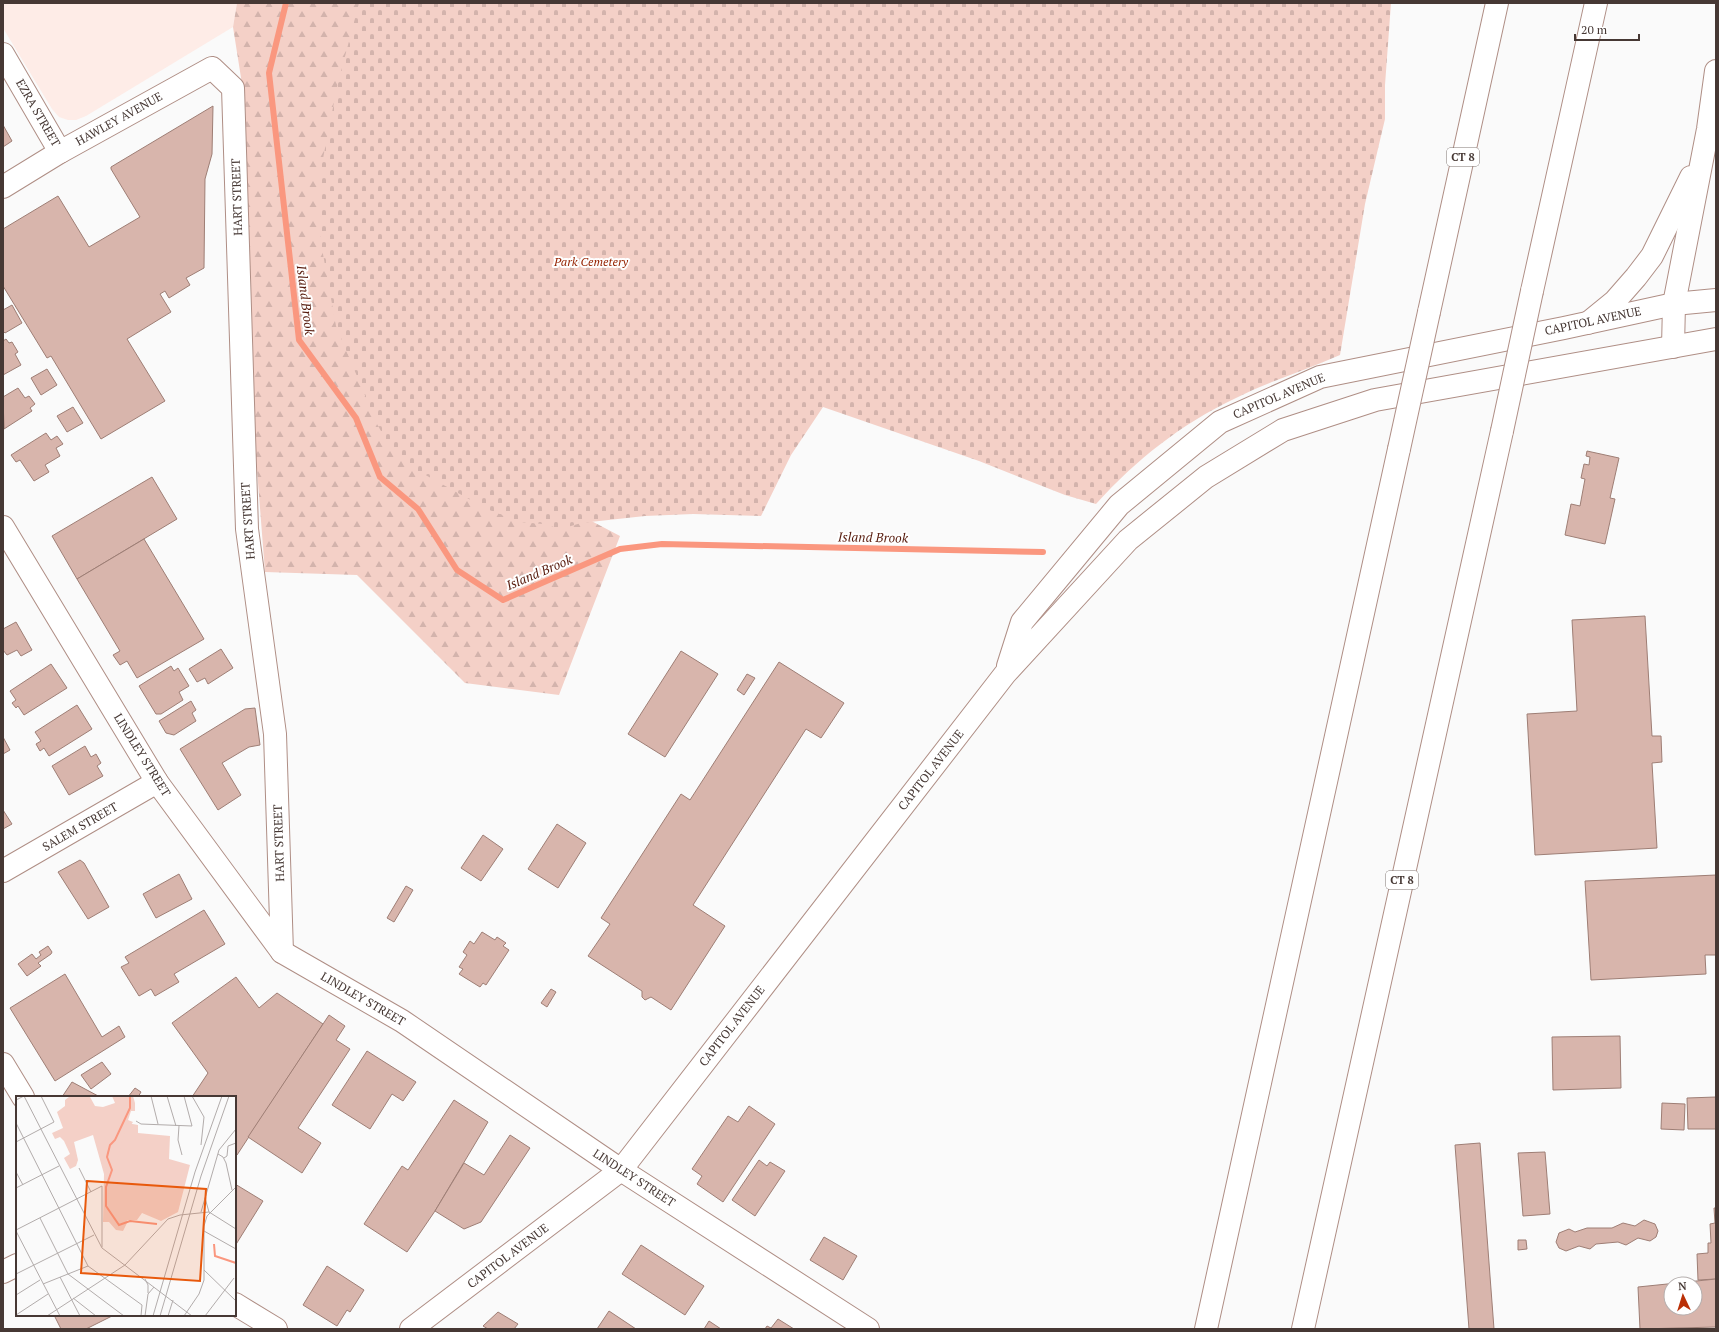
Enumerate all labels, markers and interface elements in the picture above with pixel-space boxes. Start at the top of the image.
scale bar [1575,16,1639,42]
text: 20 m [1581,22,1608,37]
street label: EZRA STREET [13,76,64,150]
street label: HAWLEY AVENUE [73,88,165,149]
road number: CT 8 [1447,148,1479,166]
street label: HART STREET [228,158,245,236]
park label: Park Cemetery [553,254,629,269]
water label: Island Brook [293,263,319,337]
street label: CAPITOL AVENUE [1543,303,1643,338]
street label: CAPITOL AVENUE [1231,369,1327,422]
street label: HART STREET [237,481,258,560]
water label: Island Brook [837,527,909,547]
water label: Island Brook [502,550,575,594]
street label: LINDLEY STREET [111,710,174,800]
street label: CAPITOL AVENUE [894,726,967,813]
street label: SALEM STREET [39,799,121,854]
street label: HART STREET [270,804,287,882]
road number: CT 8 [1386,871,1418,889]
street label: LINDLEY STREET [318,968,409,1029]
street label: CAPITOL AVENUE [695,982,768,1069]
inset map [16,1096,236,1316]
street label: LINDLEY STREET [590,1145,679,1210]
street label: CAPITOL AVENUE [464,1220,551,1291]
north arrow [1663,1276,1703,1316]
text: N [1678,1279,1688,1293]

